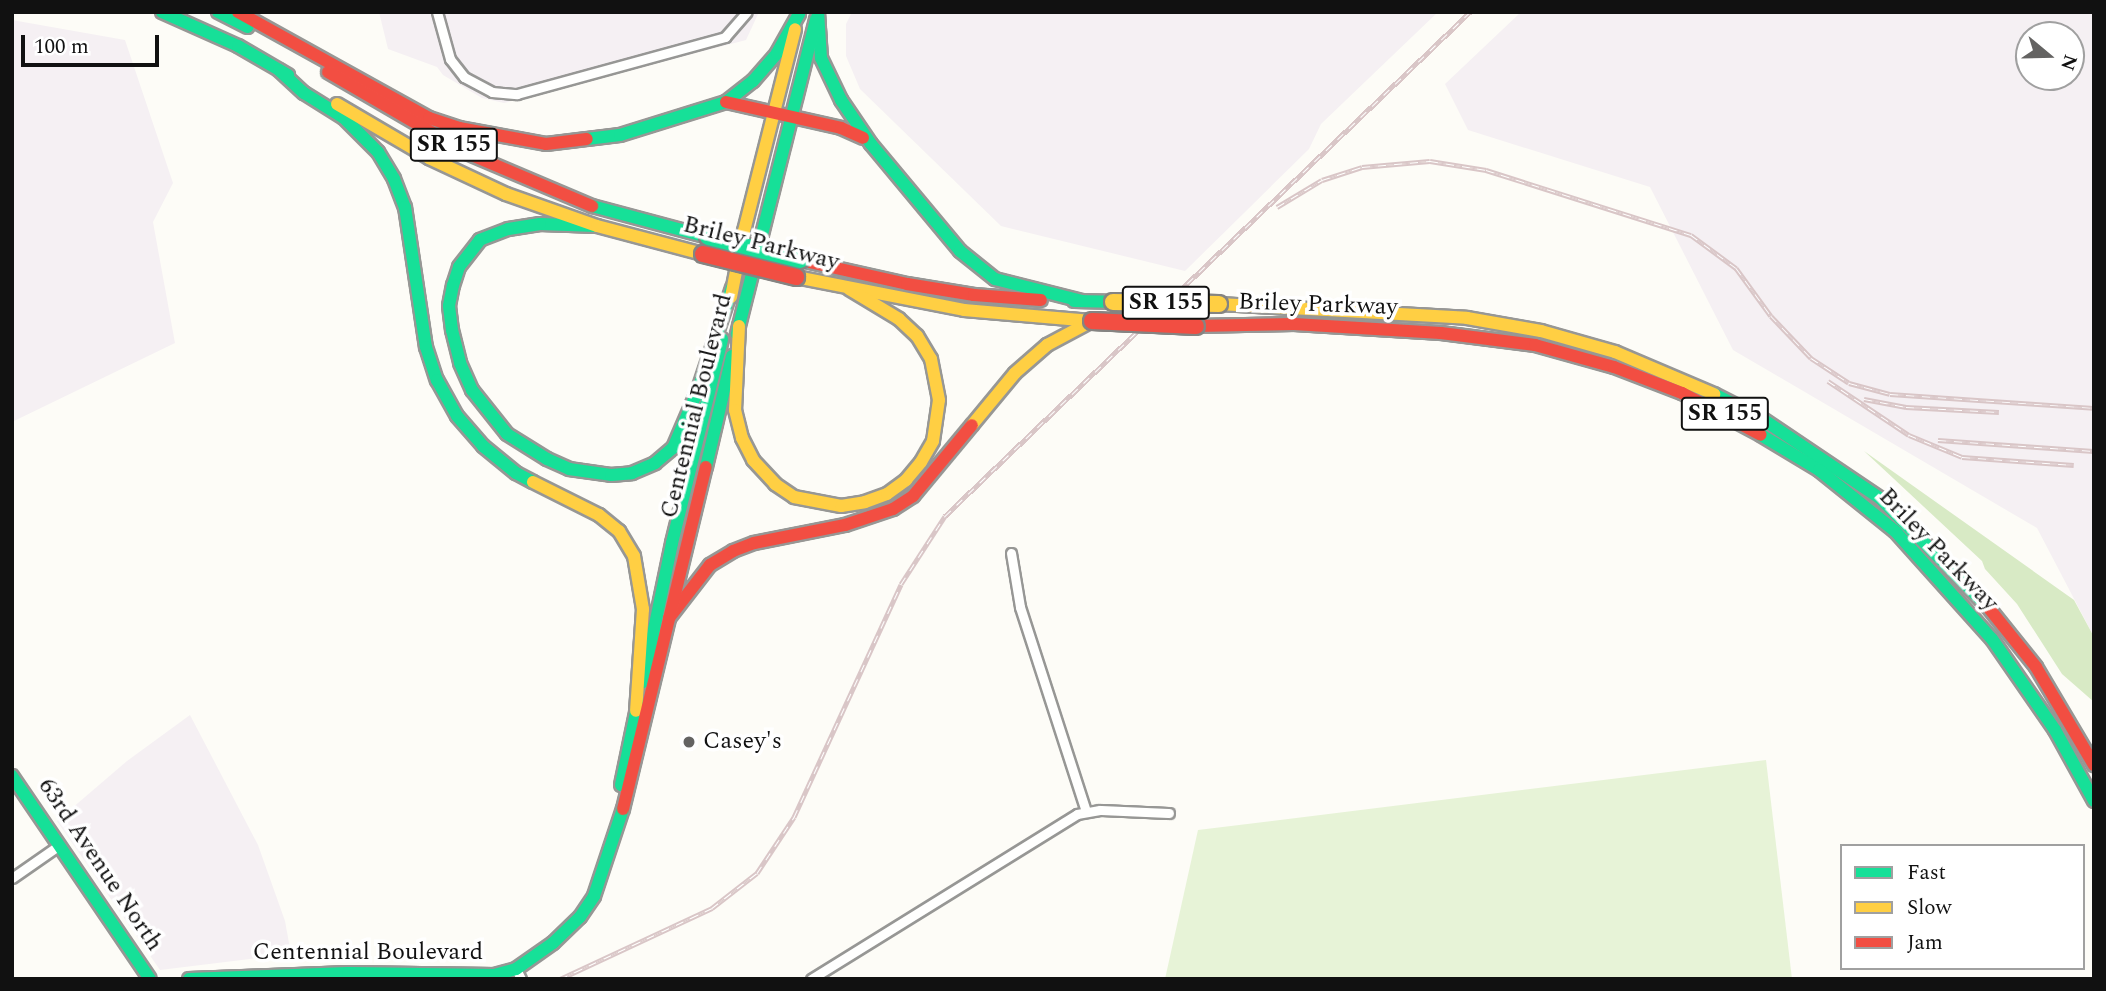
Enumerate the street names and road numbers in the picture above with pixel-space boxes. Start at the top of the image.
road number: SR 155 [408,126,500,164]
street label: Briley Parkway [680,211,842,277]
road number: SR 155 [1120,284,1212,322]
street label: Briley Parkway [1238,288,1398,322]
street label: Centennial Boulevard [655,291,739,521]
road number: SR 155 [1680,394,1770,434]
street label: Briley Parkway [1872,483,2004,617]
street label: 63rd Avenue North [32,773,168,957]
street label: Centennial Boulevard [253,939,483,967]

